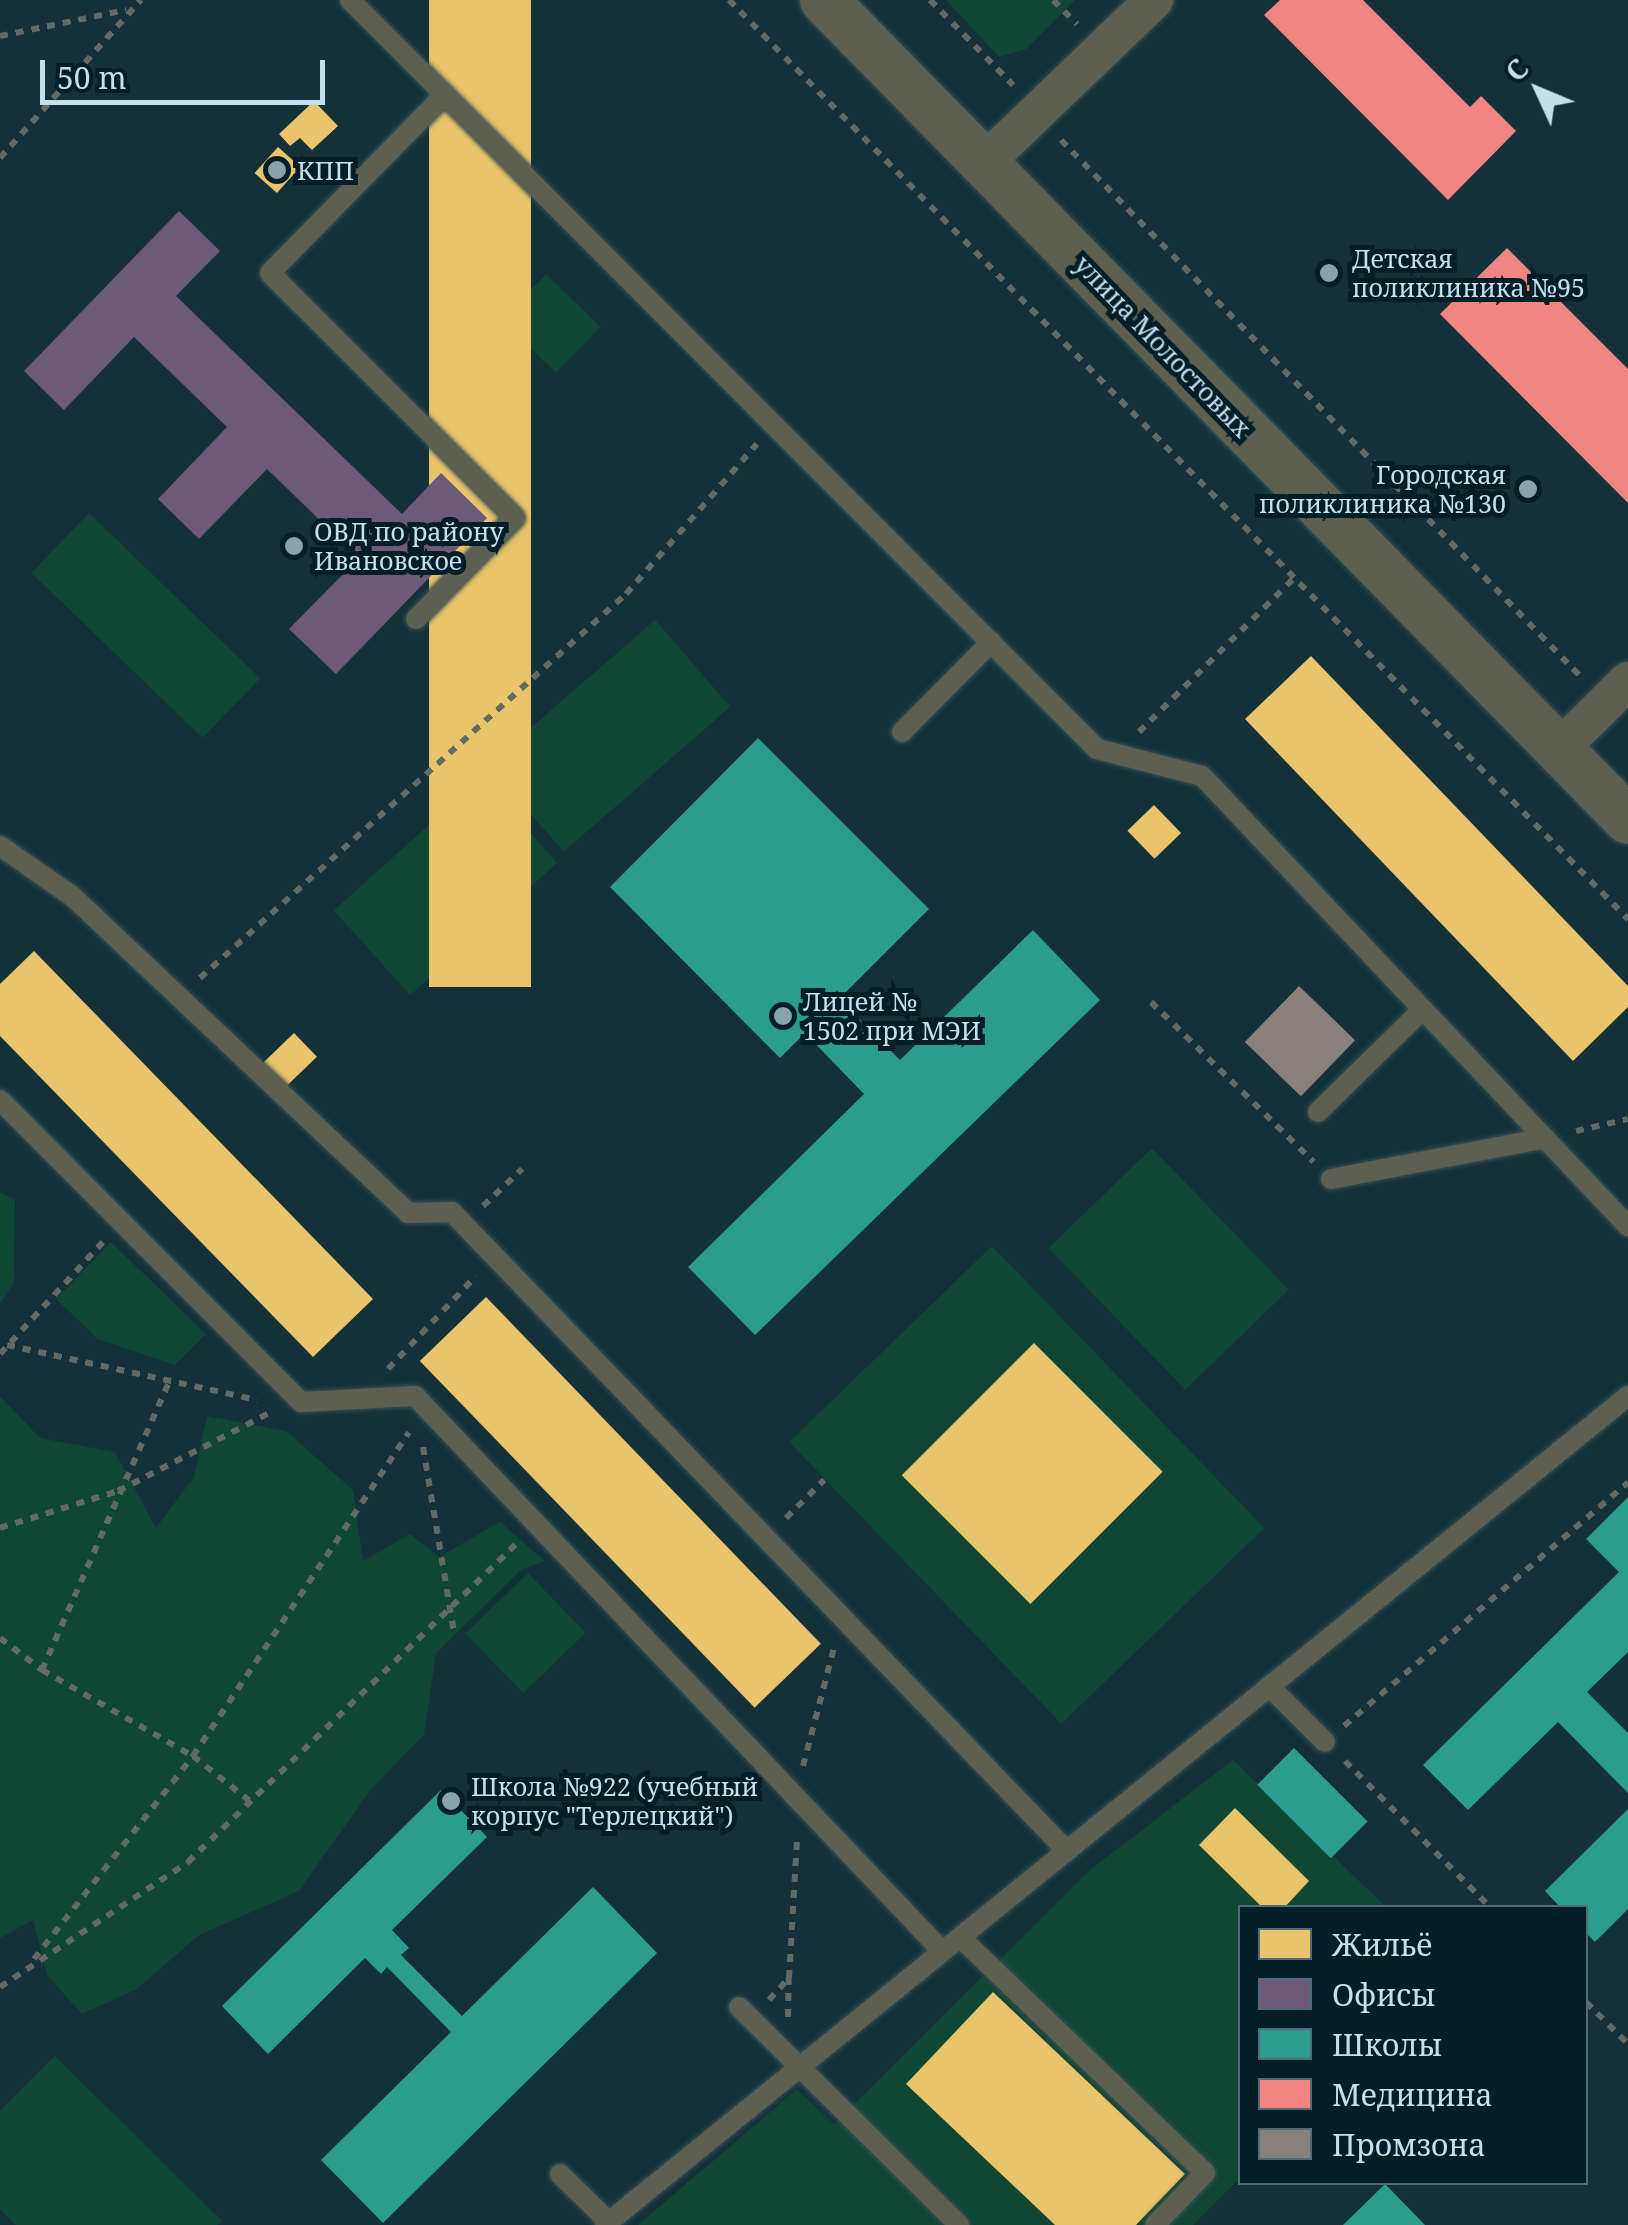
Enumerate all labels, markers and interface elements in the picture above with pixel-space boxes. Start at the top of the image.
scale bar [45,40,330,102]
north arrow [1488,40,1588,140]
text: С [1496,49,1536,89]
text: 50 m [57,57,127,98]
place label: КПП [297,155,354,185]
marker: КПП [266,159,288,181]
place label: Детская поликлиника №95 [1352,244,1585,303]
street label: улица Молостовых [1069,249,1257,443]
marker: Детская поликлиника №95 [1316,260,1342,286]
place label: Городская поликлиника №130 [1259,460,1506,519]
marker: Городская поликлиника №130 [1515,476,1541,502]
place label: ОВД по району Ивановское [314,517,504,576]
marker: ОВД по району Ивановское [283,535,305,557]
place label: Лицей № 1502 при МЭИ [803,987,981,1046]
marker: Лицей № 1502 при МЭИ [772,1005,794,1027]
place label: Школа №922 (учебный корпус "Терлецкий") [471,1772,758,1831]
marker: Школа №922 (учебный корпус "Терлецкий") [440,1790,462,1812]
legend [1238,1905,1588,2185]
text: Жильё [1332,1924,1432,1965]
text: Офисы [1332,1974,1436,2015]
text: Школы [1332,2024,1442,2065]
text: Медицина [1332,2074,1493,2115]
text: Промзона [1332,2124,1486,2165]

